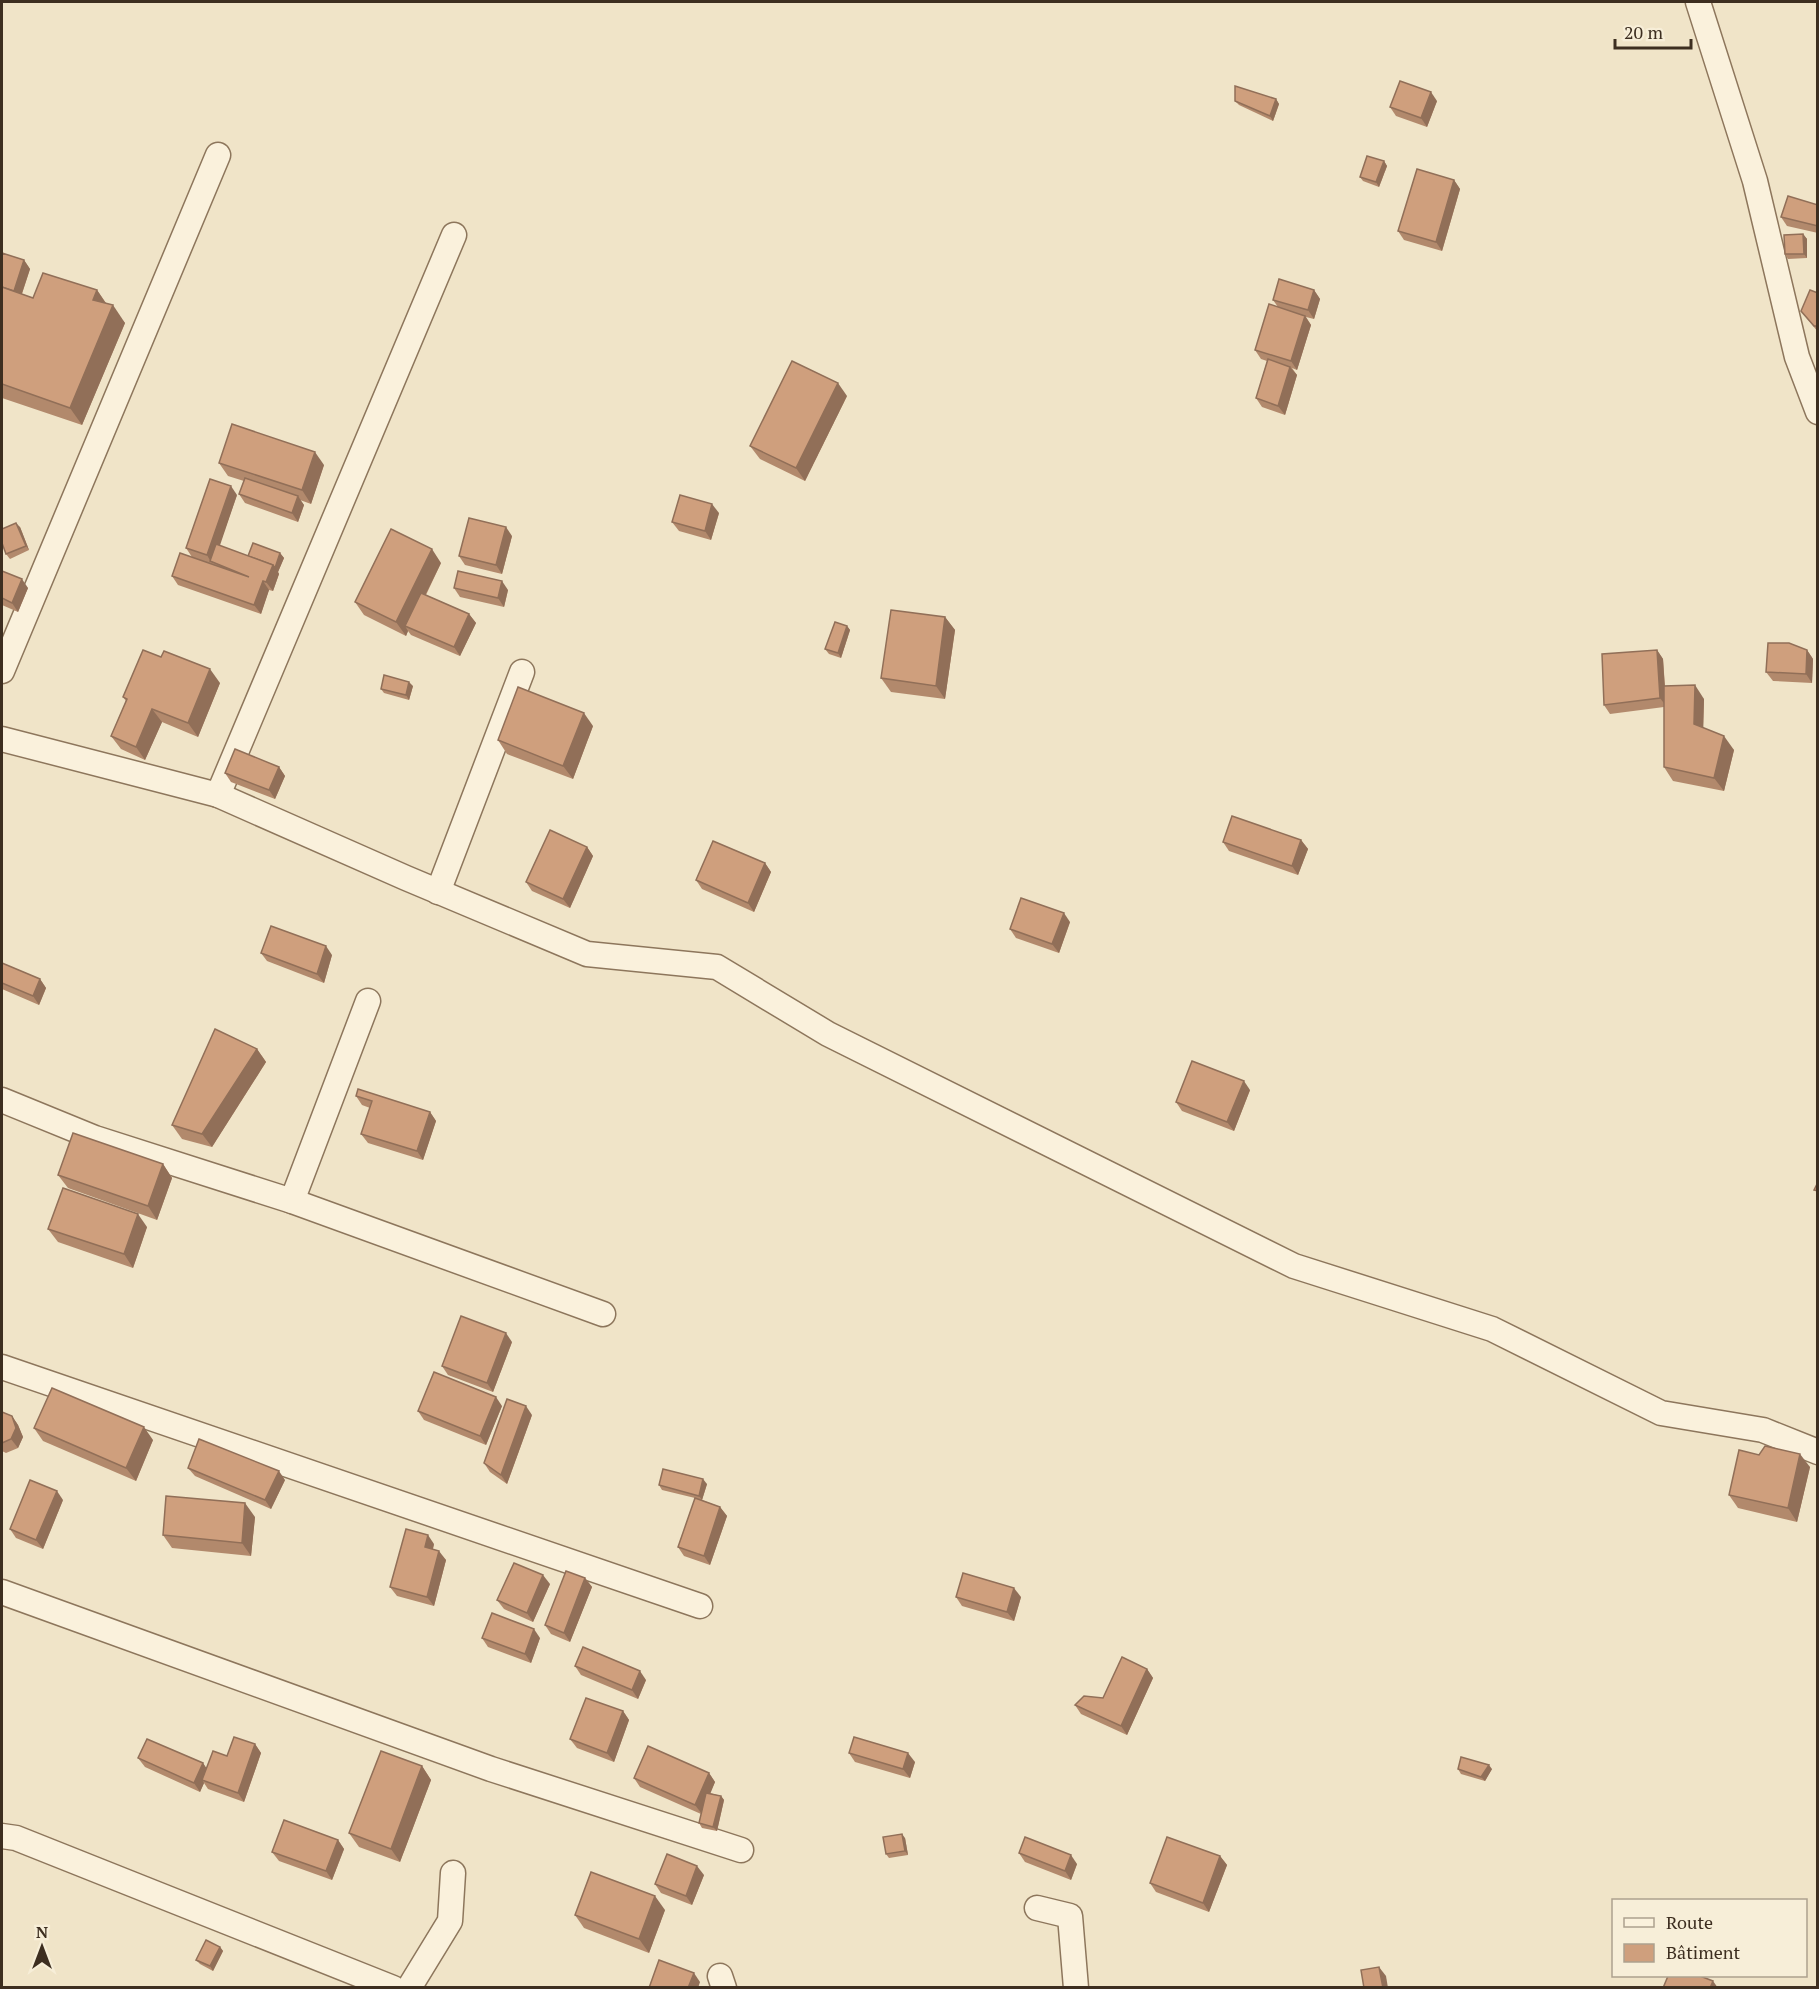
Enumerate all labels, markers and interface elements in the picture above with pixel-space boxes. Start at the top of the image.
scale bar [1615,12,1692,50]
text: 20 m [1624,20,1664,44]
legend [1612,1899,1807,1977]
text: Route [1666,1910,1713,1934]
north arrow [12,1917,72,1977]
text: N [36,1921,48,1943]
text: Bâtiment [1666,1940,1741,1964]

